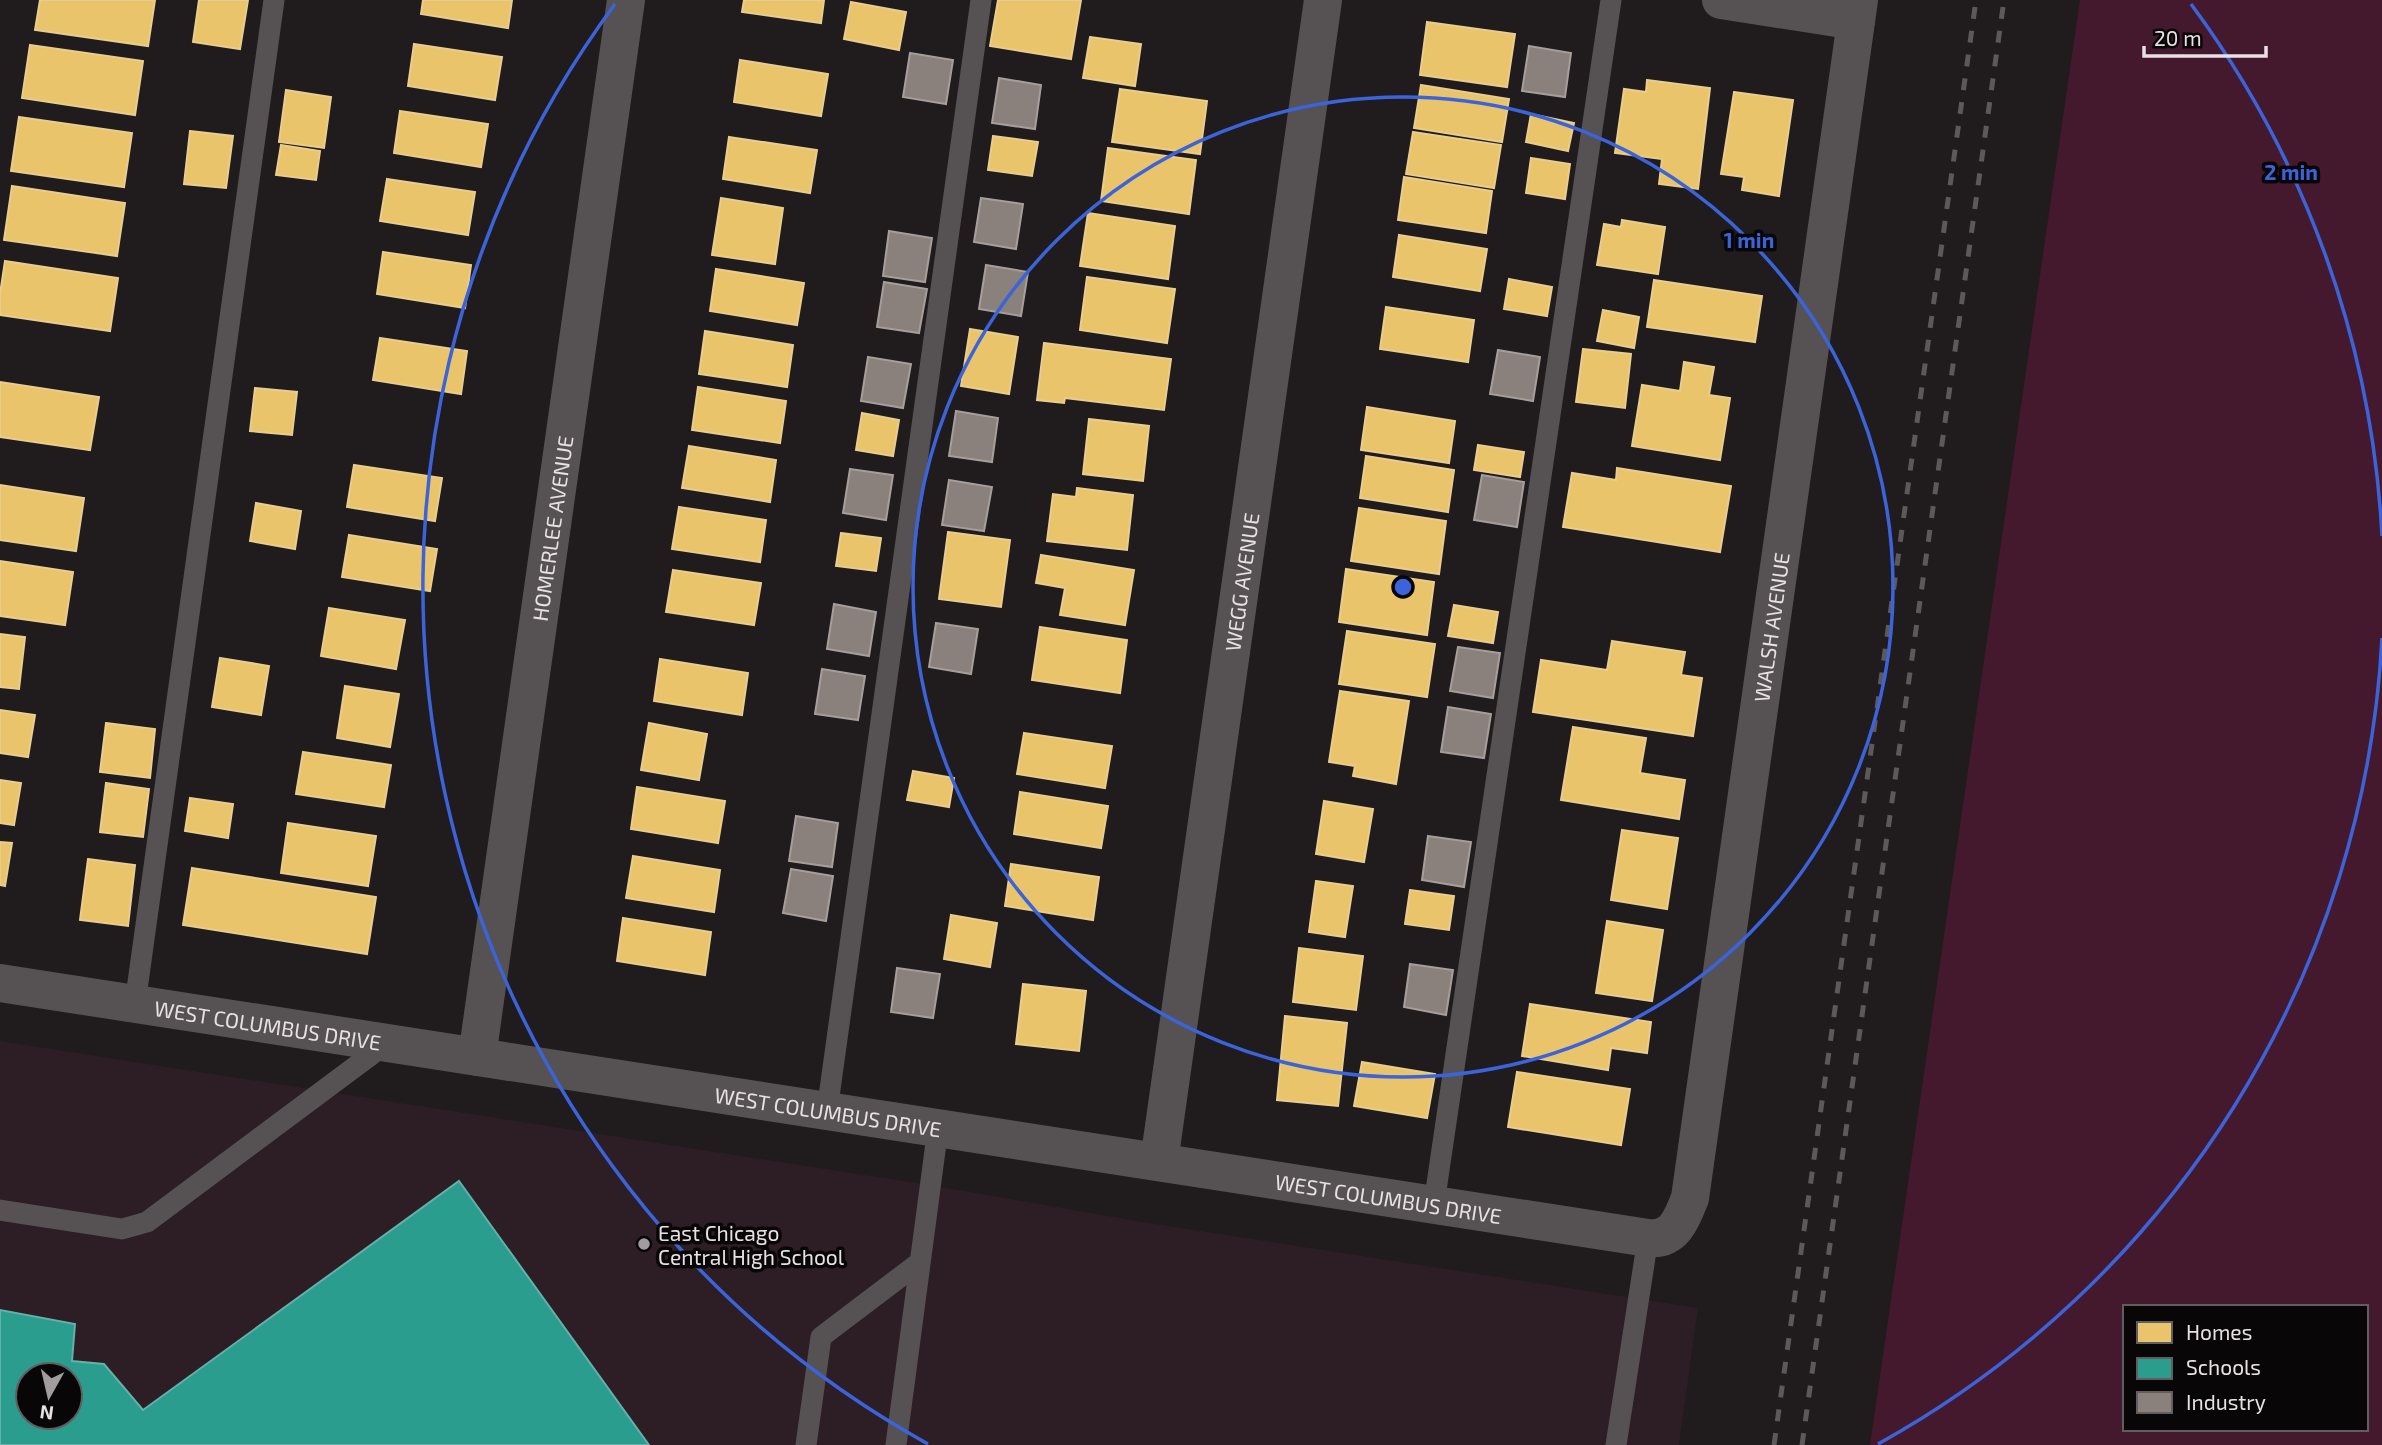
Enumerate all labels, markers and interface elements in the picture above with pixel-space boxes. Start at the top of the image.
scale bar [2144,14,2266,58]
text: 20 m [2154,25,2202,50]
text: 2 min [2264,159,2318,184]
text: 1 min [1724,227,1774,252]
street label: HOMERLEE AVENUE [526,434,577,623]
street label: WEGG AVENUE [1219,511,1263,653]
street label: WALSH AVENUE [1748,551,1793,703]
centre of rings [1391,575,1415,599]
street label: WEST COLUMBUS DRIVE [153,995,383,1054]
street label: WEST COLUMBUS DRIVE [713,1081,943,1141]
street label: WEST COLUMBUS DRIVE [1273,1168,1504,1228]
place label: East Chicago Central High School [658,1220,845,1269]
marker: East Chicago Central High School [636,1236,652,1252]
legend [2123,1305,2368,1431]
text: Homes [2186,1319,2252,1344]
text: Schools [2186,1354,2261,1379]
north arrow [14,1361,84,1431]
text: Industry [2186,1389,2266,1414]
text: N [38,1401,55,1426]

